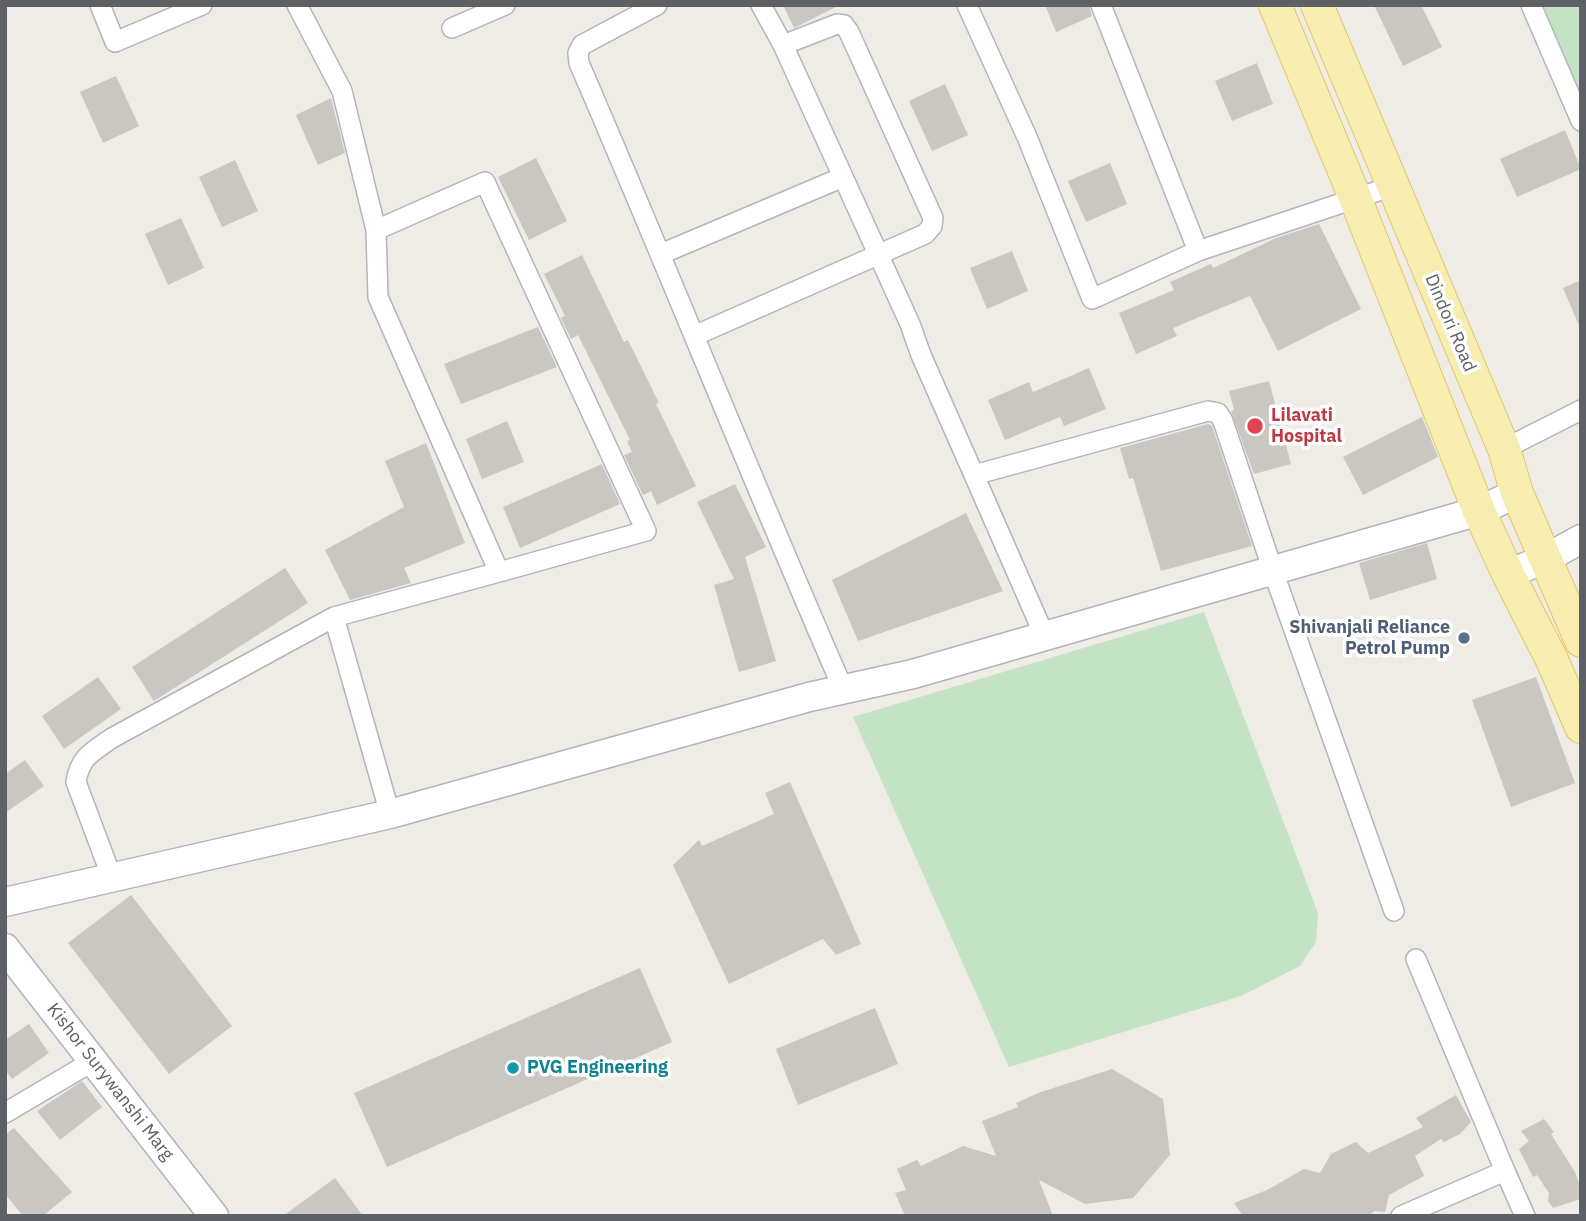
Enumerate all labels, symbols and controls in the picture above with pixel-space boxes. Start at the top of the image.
street label: Dindori Road [1420,271,1480,375]
place label: Lilavati Hospital [1271,405,1342,448]
marker: Lilavati Hospital [1245,416,1265,436]
place label: Shivanjali Reliance Petrol Pump [1289,617,1450,660]
marker: Shivanjali Reliance Petrol Pump [1456,630,1472,646]
street label: Kishor Surywanshi Marg [42,999,178,1165]
place label: PVG Engineering [527,1057,668,1079]
marker: PVG Engineering [505,1060,521,1076]

